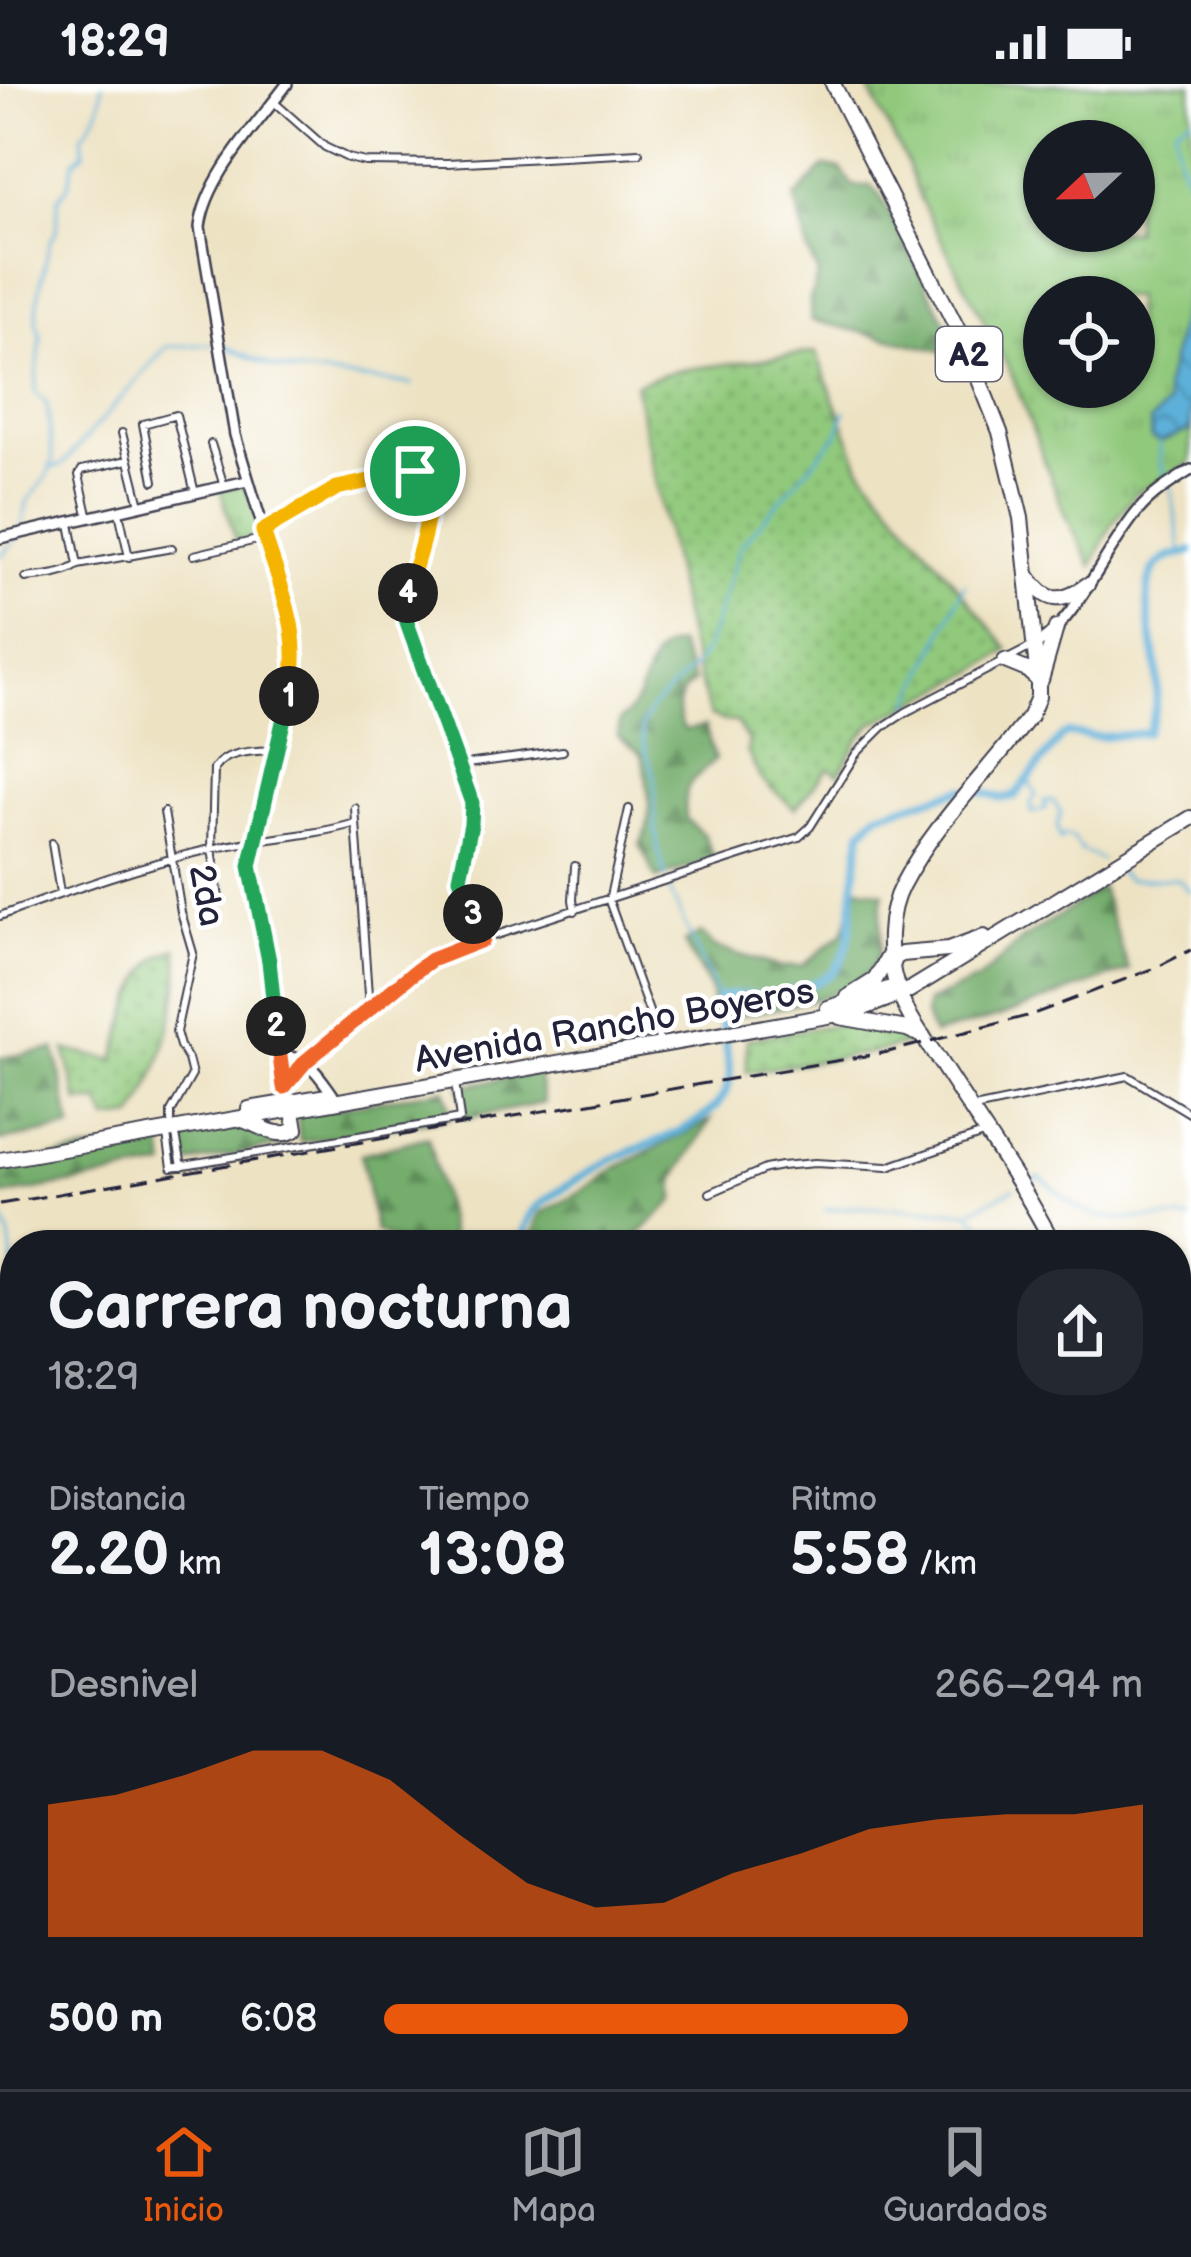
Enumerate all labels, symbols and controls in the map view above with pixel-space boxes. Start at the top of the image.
text: 18:29 [60,15,170,70]
north arrow [1023,120,1155,252]
map controls [1023,120,1155,408]
button: locate [1023,276,1155,408]
road number: A2 [936,327,1002,381]
pin [364,420,466,522]
icon: arrive [382,438,448,504]
pin: 4 [378,563,438,623]
text: 4 [398,573,418,613]
pin: 1 [259,666,319,726]
text: 1 [282,676,296,716]
street label: 2da [179,861,233,930]
pin: 3 [443,884,503,944]
text: 3 [463,894,483,934]
street label: Avenida Rancho Boyeros [411,970,818,1083]
pin: 2 [246,996,306,1056]
text: 2 [266,1006,286,1046]
text: Carrera nocturna [48,1269,573,1348]
button: share [1017,1269,1143,1395]
text: 18:29 [48,1354,139,1401]
text: Distancia [48,1480,187,1520]
text: Tiempo [419,1480,530,1520]
text: Ritmo [790,1480,877,1520]
text: 2.20 [48,1520,169,1592]
text: 13:08 [419,1520,567,1592]
text: 5:58 [790,1520,910,1592]
text: km [169,1544,222,1584]
text: /km [910,1544,977,1584]
text: Desnivel [48,1662,198,1709]
text: 266–294 m [935,1662,1143,1709]
text: 500 m [48,1996,163,2043]
text: 6:08 [240,1996,317,2043]
tab: Inicio [143,2119,224,2231]
tab: Mapa [511,2119,596,2231]
tab: Guardados [883,2119,1048,2231]

